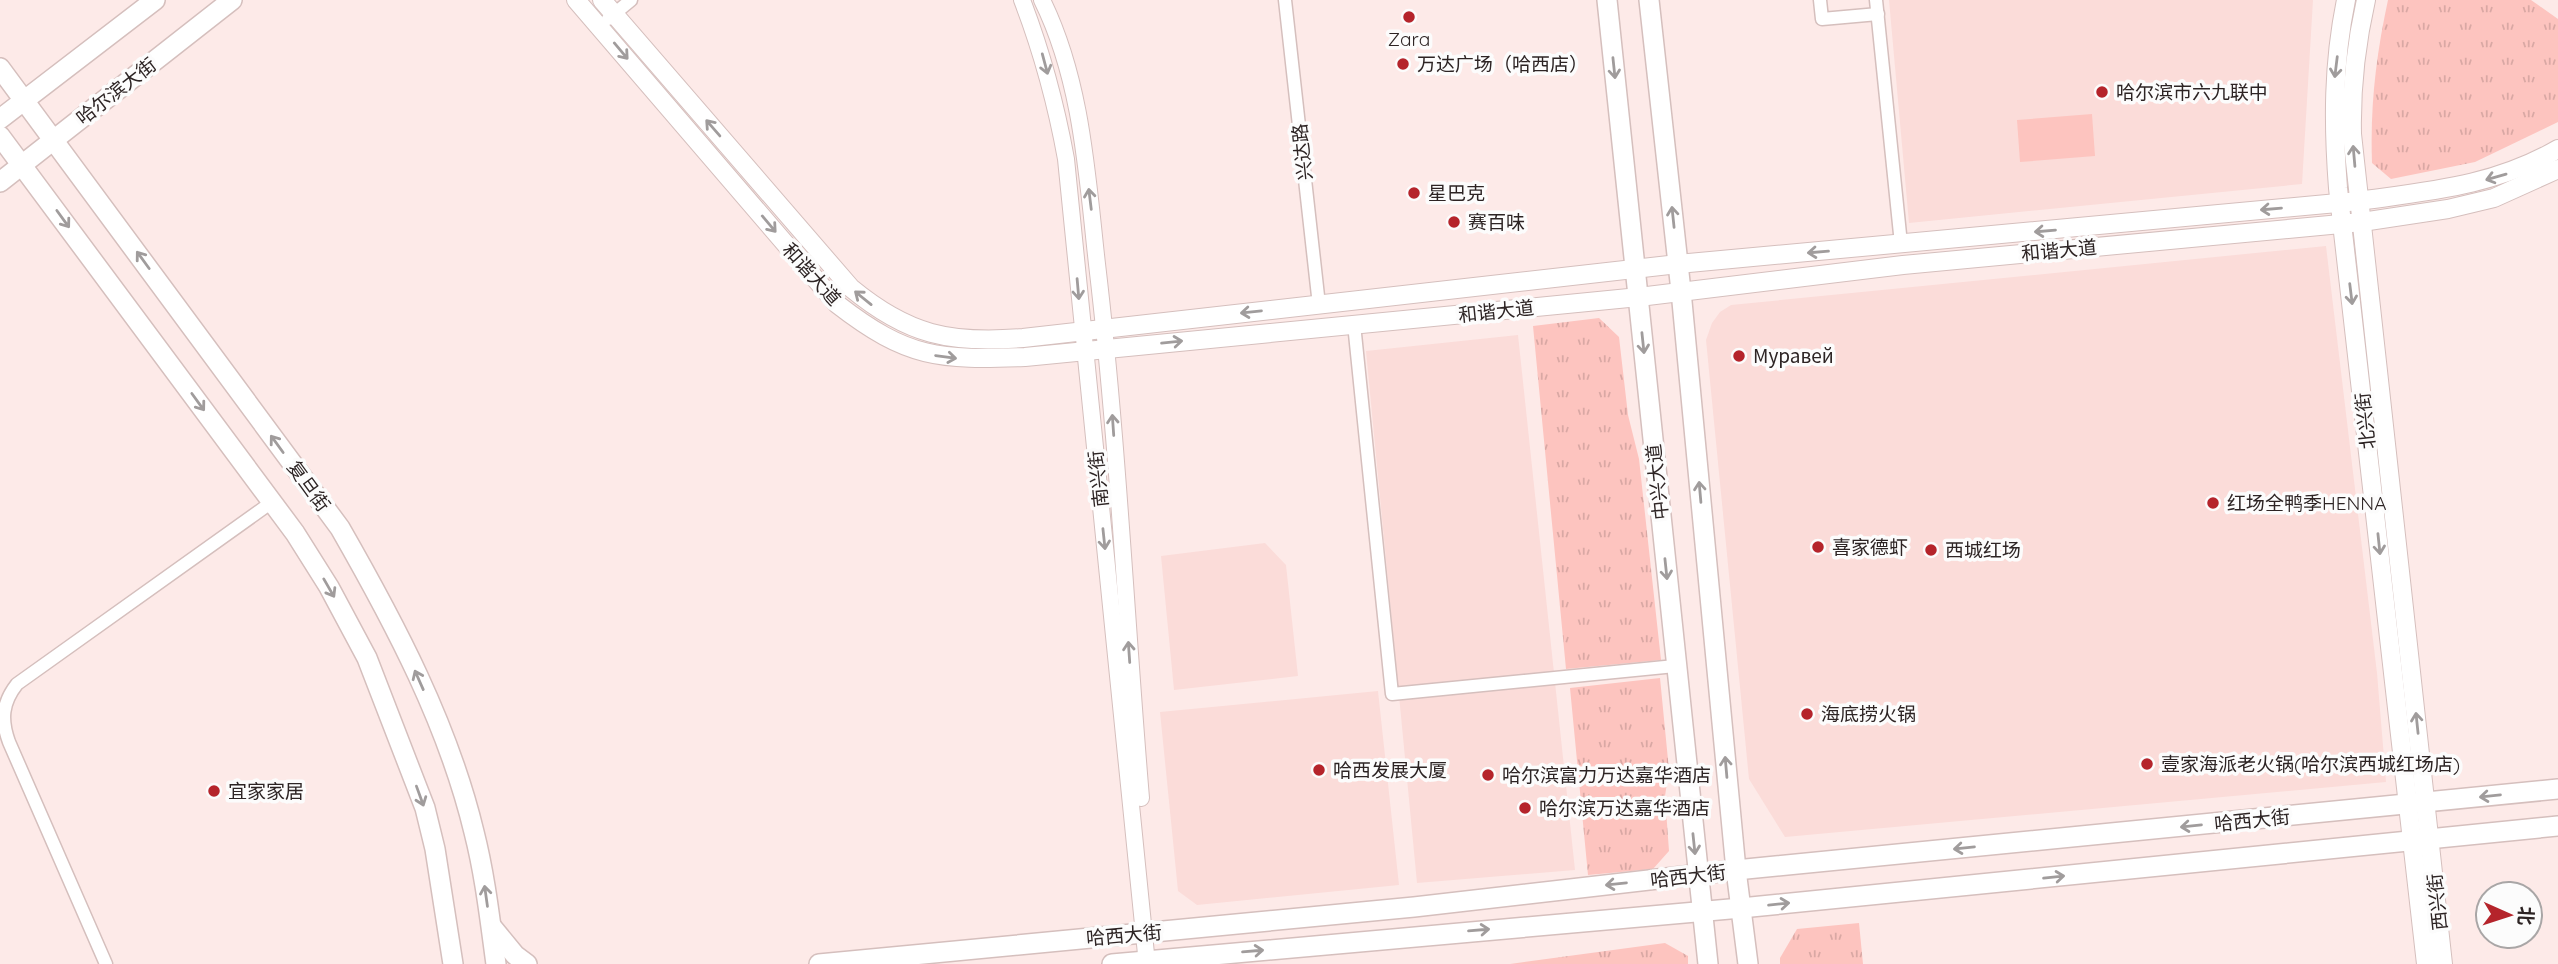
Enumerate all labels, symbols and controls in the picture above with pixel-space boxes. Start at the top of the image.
marker: Zara [1401,9,1417,25]
place label: Zara [1388,27,1430,51]
one-way arrow [613,42,629,60]
street label: 哈尔滨大街 [71,52,161,130]
place label: 万达广场（哈西店） [1417,52,1588,76]
one-way arrow [1039,53,1052,75]
marker: 万达广场（哈西店） [1395,56,1411,72]
one-way arrow [1607,56,1620,79]
one-way arrow [2330,56,2343,78]
place label: 哈尔滨市六九联中 [2116,80,2268,104]
marker: 哈尔滨市六九联中 [2094,84,2110,100]
one-way arrow [705,119,721,137]
street label: 兴达路 [1287,122,1317,182]
one-way arrow [2347,145,2360,168]
one-way arrow [2485,171,2507,184]
place label: 星巴克 [1428,181,1485,205]
marker: 星巴克 [1406,185,1422,201]
one-way arrow [1083,188,1096,211]
one-way arrow [2261,203,2283,216]
one-way arrow [1666,206,1679,228]
one-way arrow [56,209,70,228]
place label: 赛百味 [1468,210,1525,234]
marker: 赛百味 [1446,214,1462,230]
one-way arrow [761,215,777,233]
one-way arrow [2034,225,2057,238]
street label: 和谐大道 [2020,235,2098,265]
street label: 和谐大道 [778,238,846,310]
one-way arrow [1807,245,1830,258]
one-way arrow [136,251,150,270]
one-way arrow [1072,277,1085,300]
one-way arrow [2344,282,2357,305]
one-way arrow [855,290,873,306]
street label: 和谐大道 [1457,295,1535,327]
one-way arrow [1240,306,1263,319]
one-way arrow [1637,331,1650,354]
one-way arrow [1160,335,1183,348]
place label: Муравей [1753,344,1834,368]
marker: Муравей [1731,348,1747,364]
one-way arrow [934,350,957,363]
street label: 北兴街 [2350,391,2380,451]
one-way arrow [191,392,205,411]
one-way arrow [1106,414,1119,437]
one-way arrow [270,435,285,453]
street label: 中兴大道 [1641,443,1673,521]
street label: 南兴街 [1083,449,1113,509]
street label: 复旦街 [283,456,335,516]
one-way arrow [1693,481,1706,504]
place label: 红场全鸭季HENNA [2227,491,2386,515]
marker: 红场全鸭季HENNA [2205,495,2221,511]
one-way arrow [1098,528,1111,550]
one-way arrow [2373,532,2386,555]
place label: 喜家德虾 [1832,535,1908,559]
place label: 西城红场 [1945,538,2021,562]
marker: 喜家德虾 [1810,539,1826,555]
marker: 西城红场 [1923,542,1939,558]
one-way arrow [1660,557,1673,580]
one-way arrow [322,578,336,598]
one-way arrow [1122,641,1135,664]
one-way arrow [412,670,425,691]
place label: 海底捞火锅 [1821,702,1916,726]
marker: 海底捞火锅 [1799,706,1815,722]
one-way arrow [2411,712,2424,735]
place label: 壹家海派老火锅(哈尔滨西城红场店) [2161,752,2460,776]
one-way arrow [1719,756,1732,779]
marker: 壹家海派老火锅(哈尔滨西城红场店) [2139,756,2155,772]
place label: 哈西发展大厦 [1333,758,1447,782]
marker: 哈西发展大厦 [1311,762,1327,778]
place label: 哈尔滨富力万达嘉华酒店 [1502,763,1711,787]
marker: 哈尔滨富力万达嘉华酒店 [1480,767,1496,783]
place label: 宜家家居 [228,779,304,803]
marker: 宜家家居 [206,783,222,799]
one-way arrow [415,785,428,807]
one-way arrow [2479,790,2502,803]
place label: 哈尔滨万达嘉华酒店 [1539,796,1710,820]
marker: 哈尔滨万达嘉华酒店 [1517,800,1533,816]
street label: 哈西大街 [2213,804,2291,836]
one-way arrow [2180,820,2202,833]
one-way arrow [1688,832,1701,855]
one-way arrow [1953,842,1976,855]
street label: 哈西大街 [1649,859,1727,893]
one-way arrow [2043,870,2065,883]
street label: 西兴街 [2422,872,2452,932]
one-way arrow [1605,878,1628,891]
north arrow [2474,880,2544,950]
one-way arrow [480,886,493,908]
one-way arrow [1767,897,1790,910]
text: 北 [2513,906,2538,926]
street label: 哈西大街 [1085,920,1163,950]
one-way arrow [1468,924,1490,937]
one-way arrow [1241,944,1264,957]

